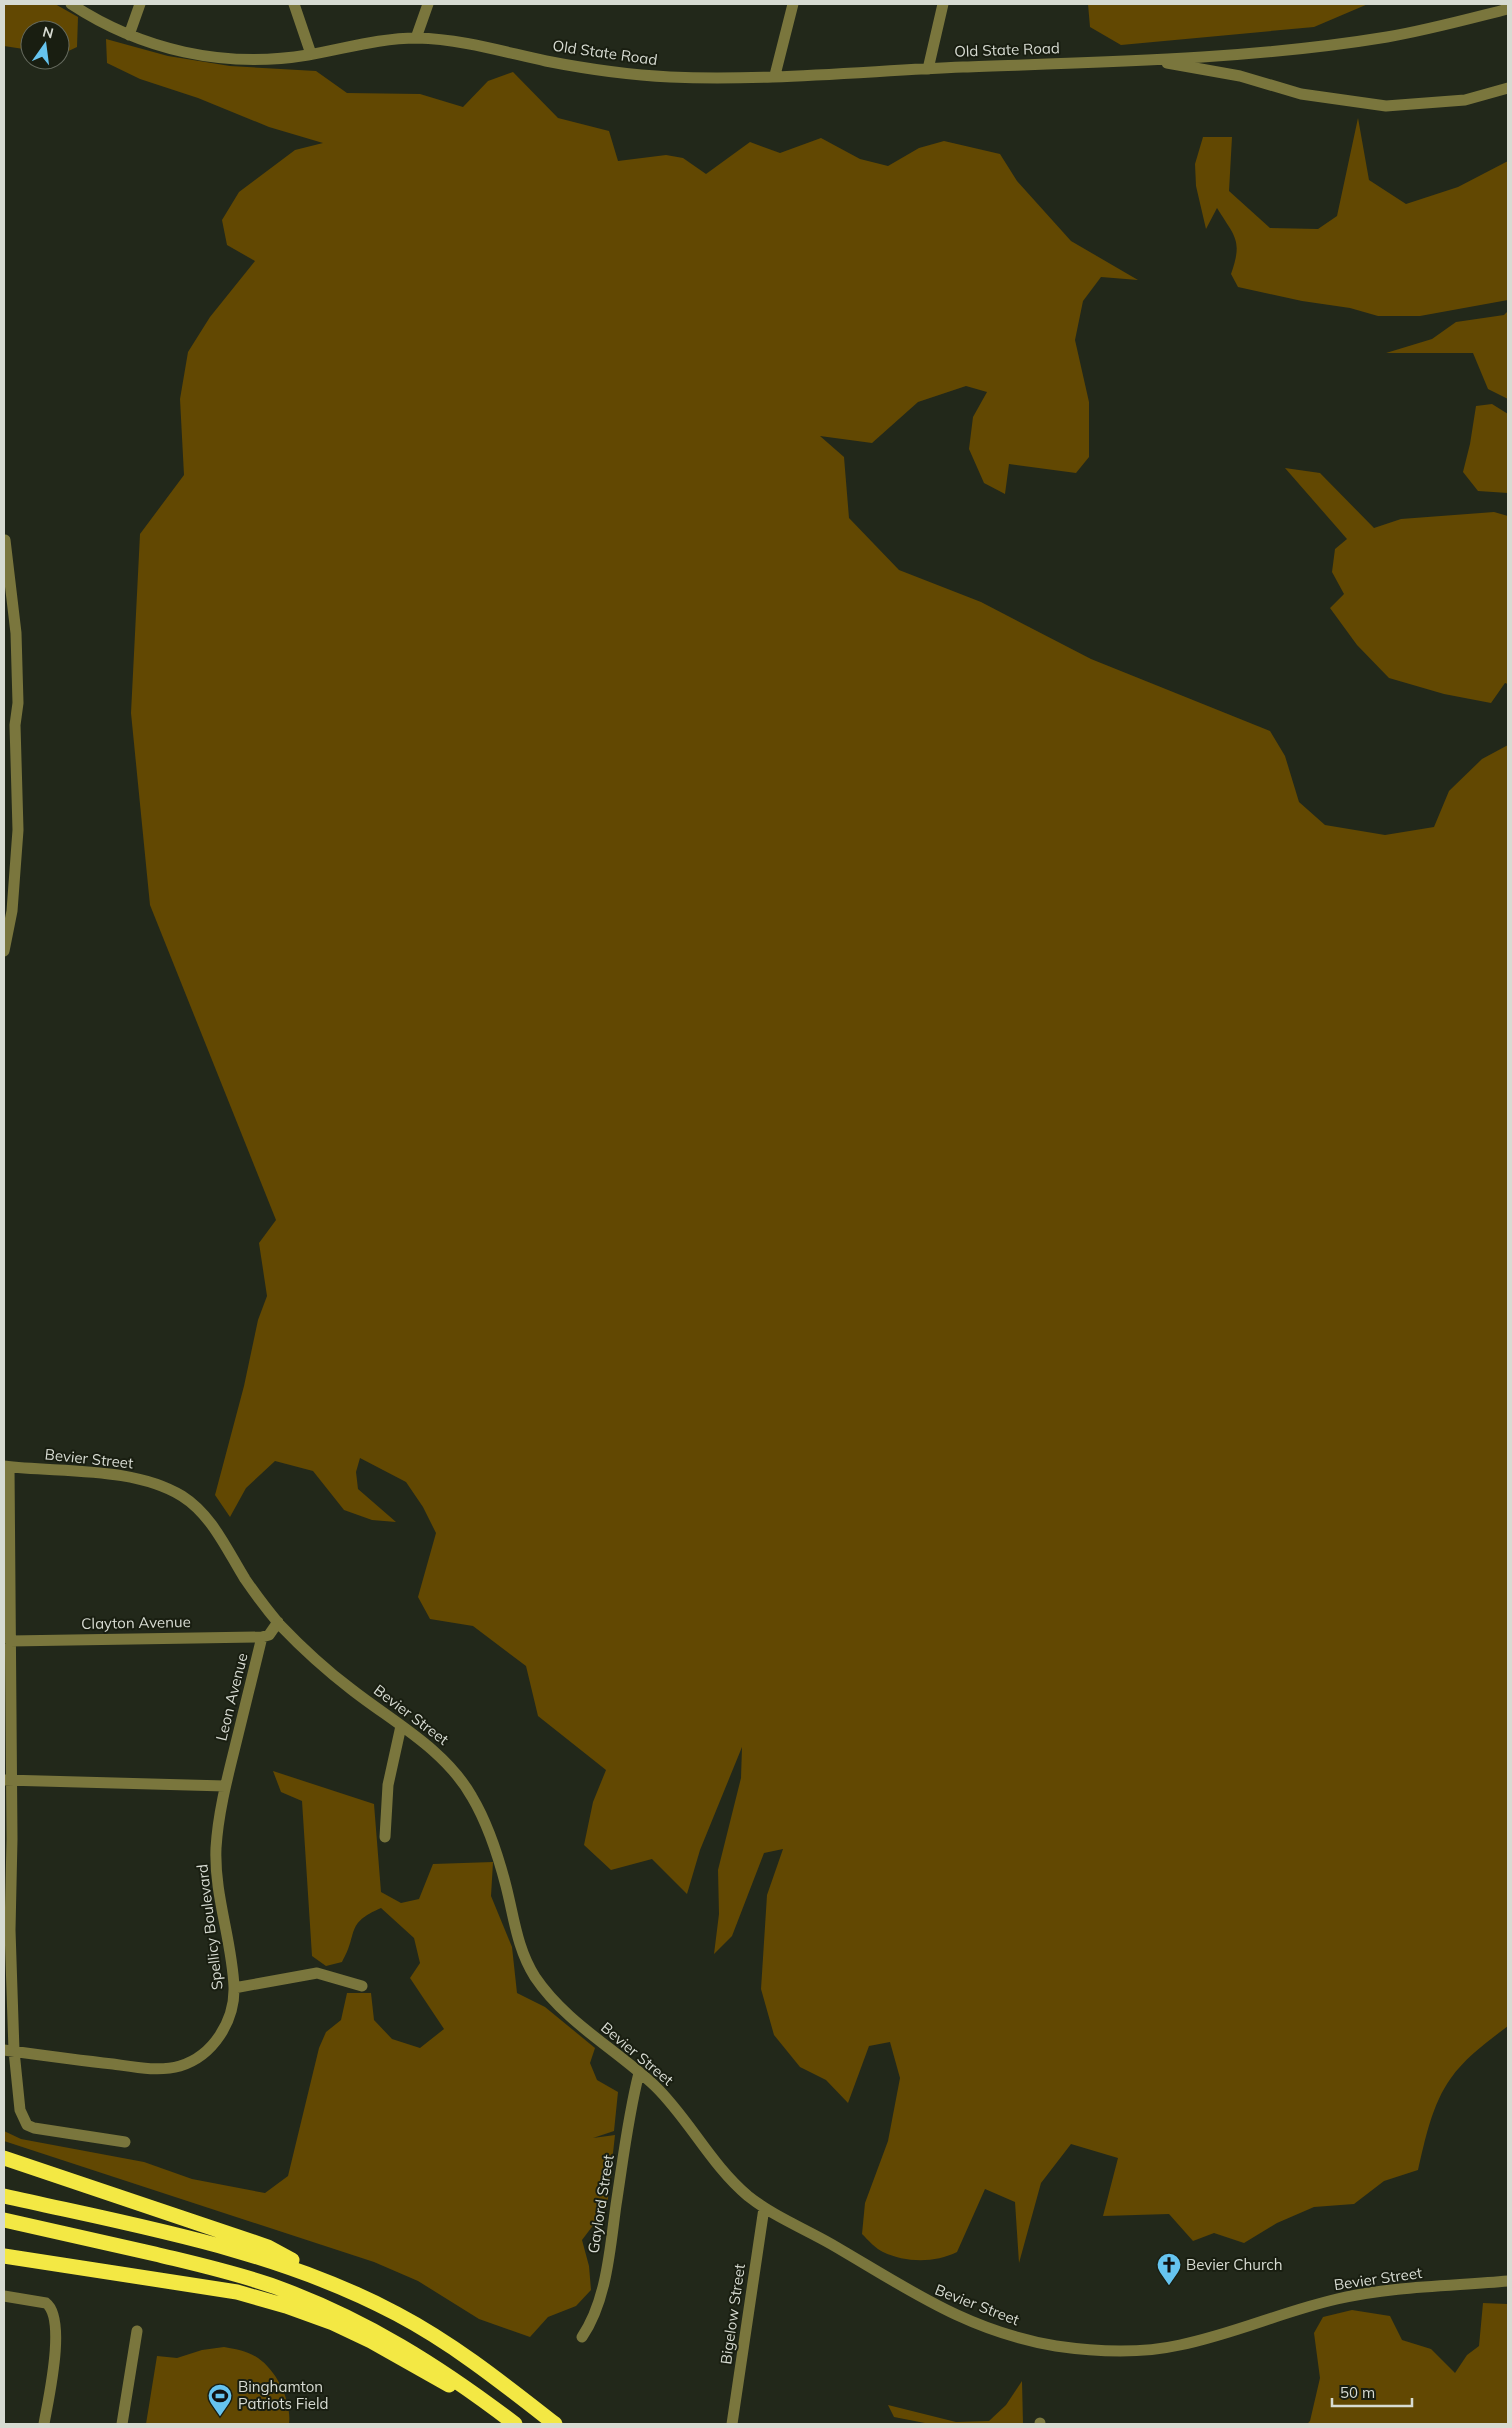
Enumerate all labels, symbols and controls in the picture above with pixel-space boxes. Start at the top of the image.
north arrow [20,20,70,70]
text: N [41,22,55,42]
street label: Old State Road [551,36,659,69]
street label: Old State Road [954,38,1060,61]
street label: Bevier Street [44,1444,134,1473]
street label: Clayton Avenue [81,1612,191,1633]
street label: Leon Avenue [211,1651,252,1743]
street label: Bevier Street [370,1680,452,1749]
street label: Spellicy Boulevard [192,1863,227,1991]
street label: Bevier Street [597,2018,677,2089]
street label: Gaylord Street [583,2153,618,2255]
church icon: Bevier Church [1156,2252,1182,2286]
place label: Bevier Church [1186,2255,1283,2274]
street label: Bigelow Street [716,2262,749,2365]
street label: Bevier Street [1333,2263,1423,2294]
street label: Bevier Street [932,2280,1022,2329]
scale bar [1332,2376,1412,2408]
place label: Binghamton Patriots Field [238,2377,329,2413]
sports icon: Binghamton Patriots Field [207,2383,233,2417]
text: 50 m [1340,2383,1375,2402]

